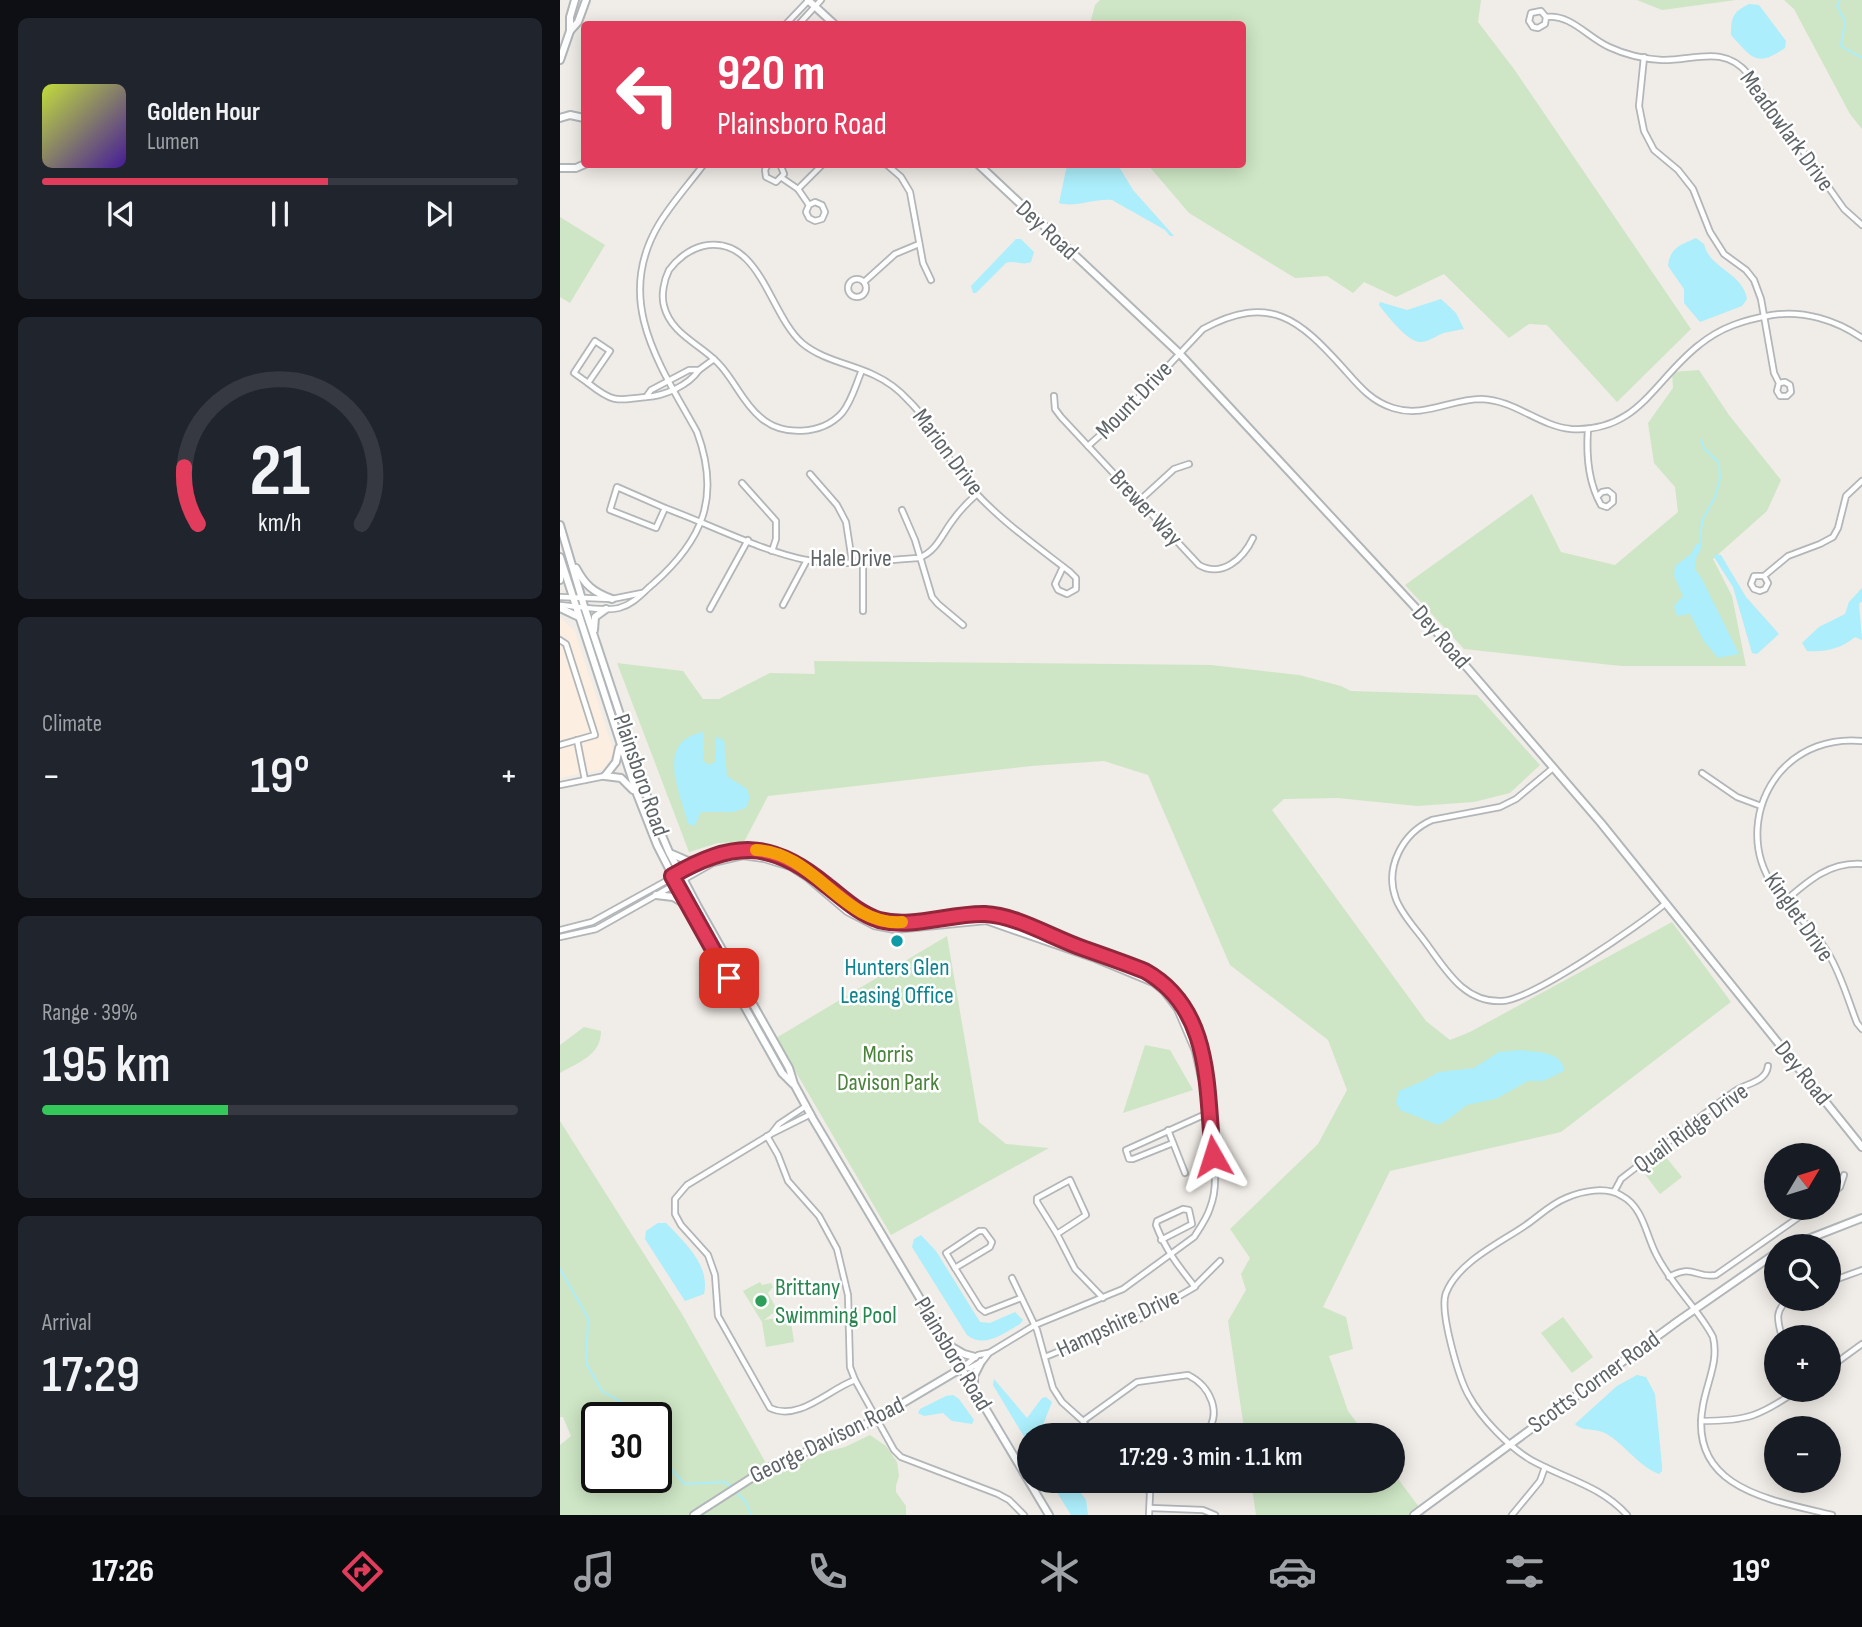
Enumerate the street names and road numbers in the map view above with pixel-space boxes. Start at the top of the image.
street label: Meadowlark Drive [1734,65,1840,197]
street label: Dey Road [1010,194,1084,266]
street label: Mount Drive [1090,355,1178,445]
street label: Marion Drive [906,403,990,501]
street label: Brewer Way [1103,464,1189,552]
street label: Hale Drive [810,544,892,573]
street label: Dey Road [1406,599,1476,675]
street label: Plainsboro Road [607,710,675,840]
street label: Kinglet Drive [1758,867,1840,967]
street label: Dey Road [1768,1035,1838,1111]
street label: Quail Ridge Drive [1628,1077,1754,1179]
street label: Hampshire Drive [1052,1282,1184,1364]
street label: Plainsboro Road [908,1292,998,1416]
street label: Scotts Corner Road [1523,1325,1665,1439]
street label: George Davison Road [745,1390,909,1490]

